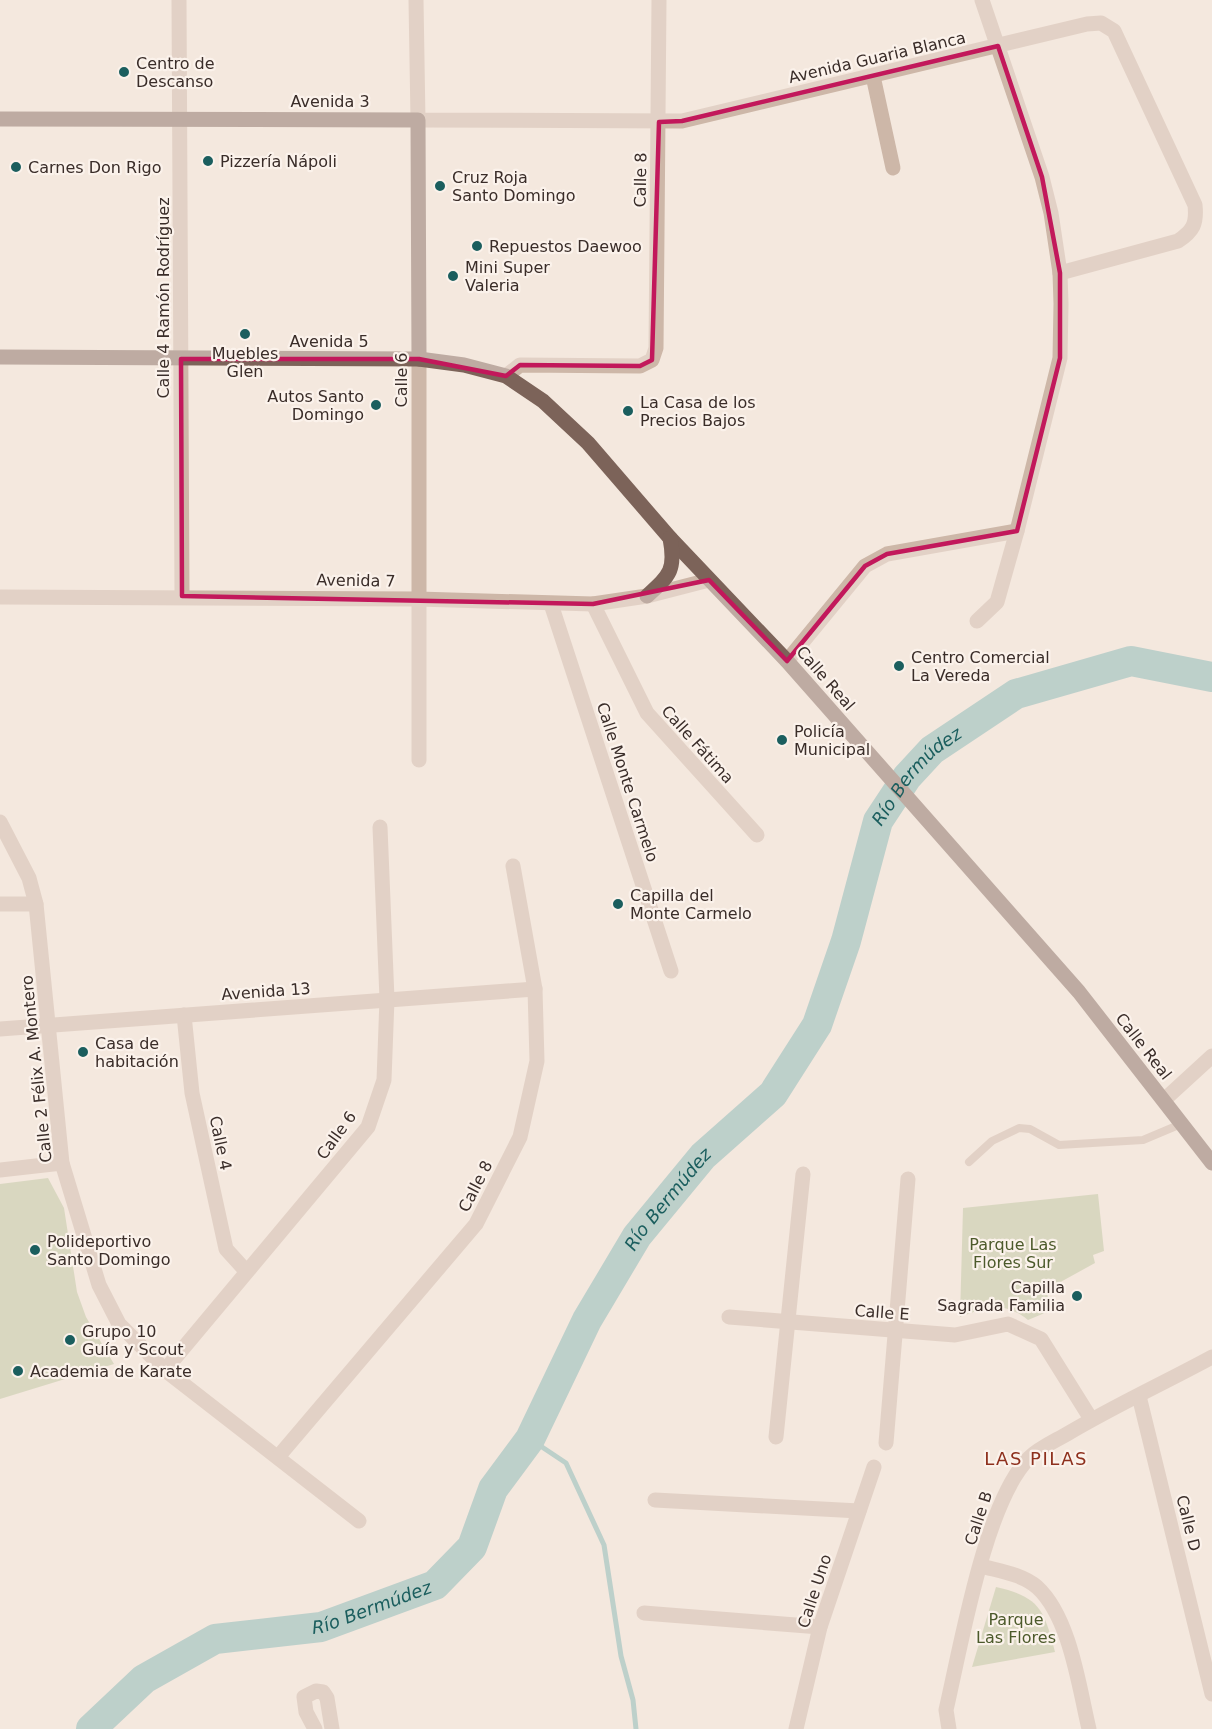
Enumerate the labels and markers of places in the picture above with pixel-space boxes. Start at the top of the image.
place label: Centro de Descanso [136,54,215,91]
marker: Centro de Descanso [117,65,131,79]
place label: Pizzería Nápoli [220,152,337,171]
marker: Pizzería Nápoli [201,154,215,168]
place label: Carnes Don Rigo [28,158,162,177]
marker: Carnes Don Rigo [9,160,23,174]
place label: Cruz Roja Santo Domingo [452,168,575,205]
marker: Cruz Roja Santo Domingo [433,179,447,193]
place label: Repuestos Daewoo [489,237,642,256]
marker: Repuestos Daewoo [470,239,484,253]
place label: Mini Super Valeria [465,258,550,295]
marker: Mini Super Valeria [446,269,460,283]
marker: Muebles Glen [238,327,252,341]
place label: Muebles Glen [212,344,278,381]
place label: Autos Santo Domingo [267,387,364,424]
place label: La Casa de los Precios Bajos [640,393,756,430]
marker: Autos Santo Domingo [369,398,383,412]
marker: La Casa de los Precios Bajos [621,404,635,418]
place label: Centro Comercial La Vereda [911,648,1050,685]
marker: Centro Comercial La Vereda [892,659,906,673]
place label: Policía Municipal [794,722,870,759]
marker: Policía Municipal [775,733,789,747]
place label: Capilla del Monte Carmelo [630,886,752,923]
marker: Capilla del Monte Carmelo [611,897,625,911]
place label: Casa de habitación [95,1034,179,1071]
marker: Casa de habitación [76,1045,90,1059]
place label: Polideportivo Santo Domingo [47,1232,170,1269]
marker: Polideportivo Santo Domingo [28,1243,42,1257]
place label: Capilla Sagrada Familia [937,1278,1065,1315]
marker: Capilla Sagrada Familia [1070,1289,1084,1303]
place label: Grupo 10 Guía y Scout [82,1322,184,1359]
marker: Grupo 10 Guía y Scout [63,1333,77,1347]
place label: Academia de Karate [30,1362,192,1381]
marker: Academia de Karate [11,1364,25,1378]

